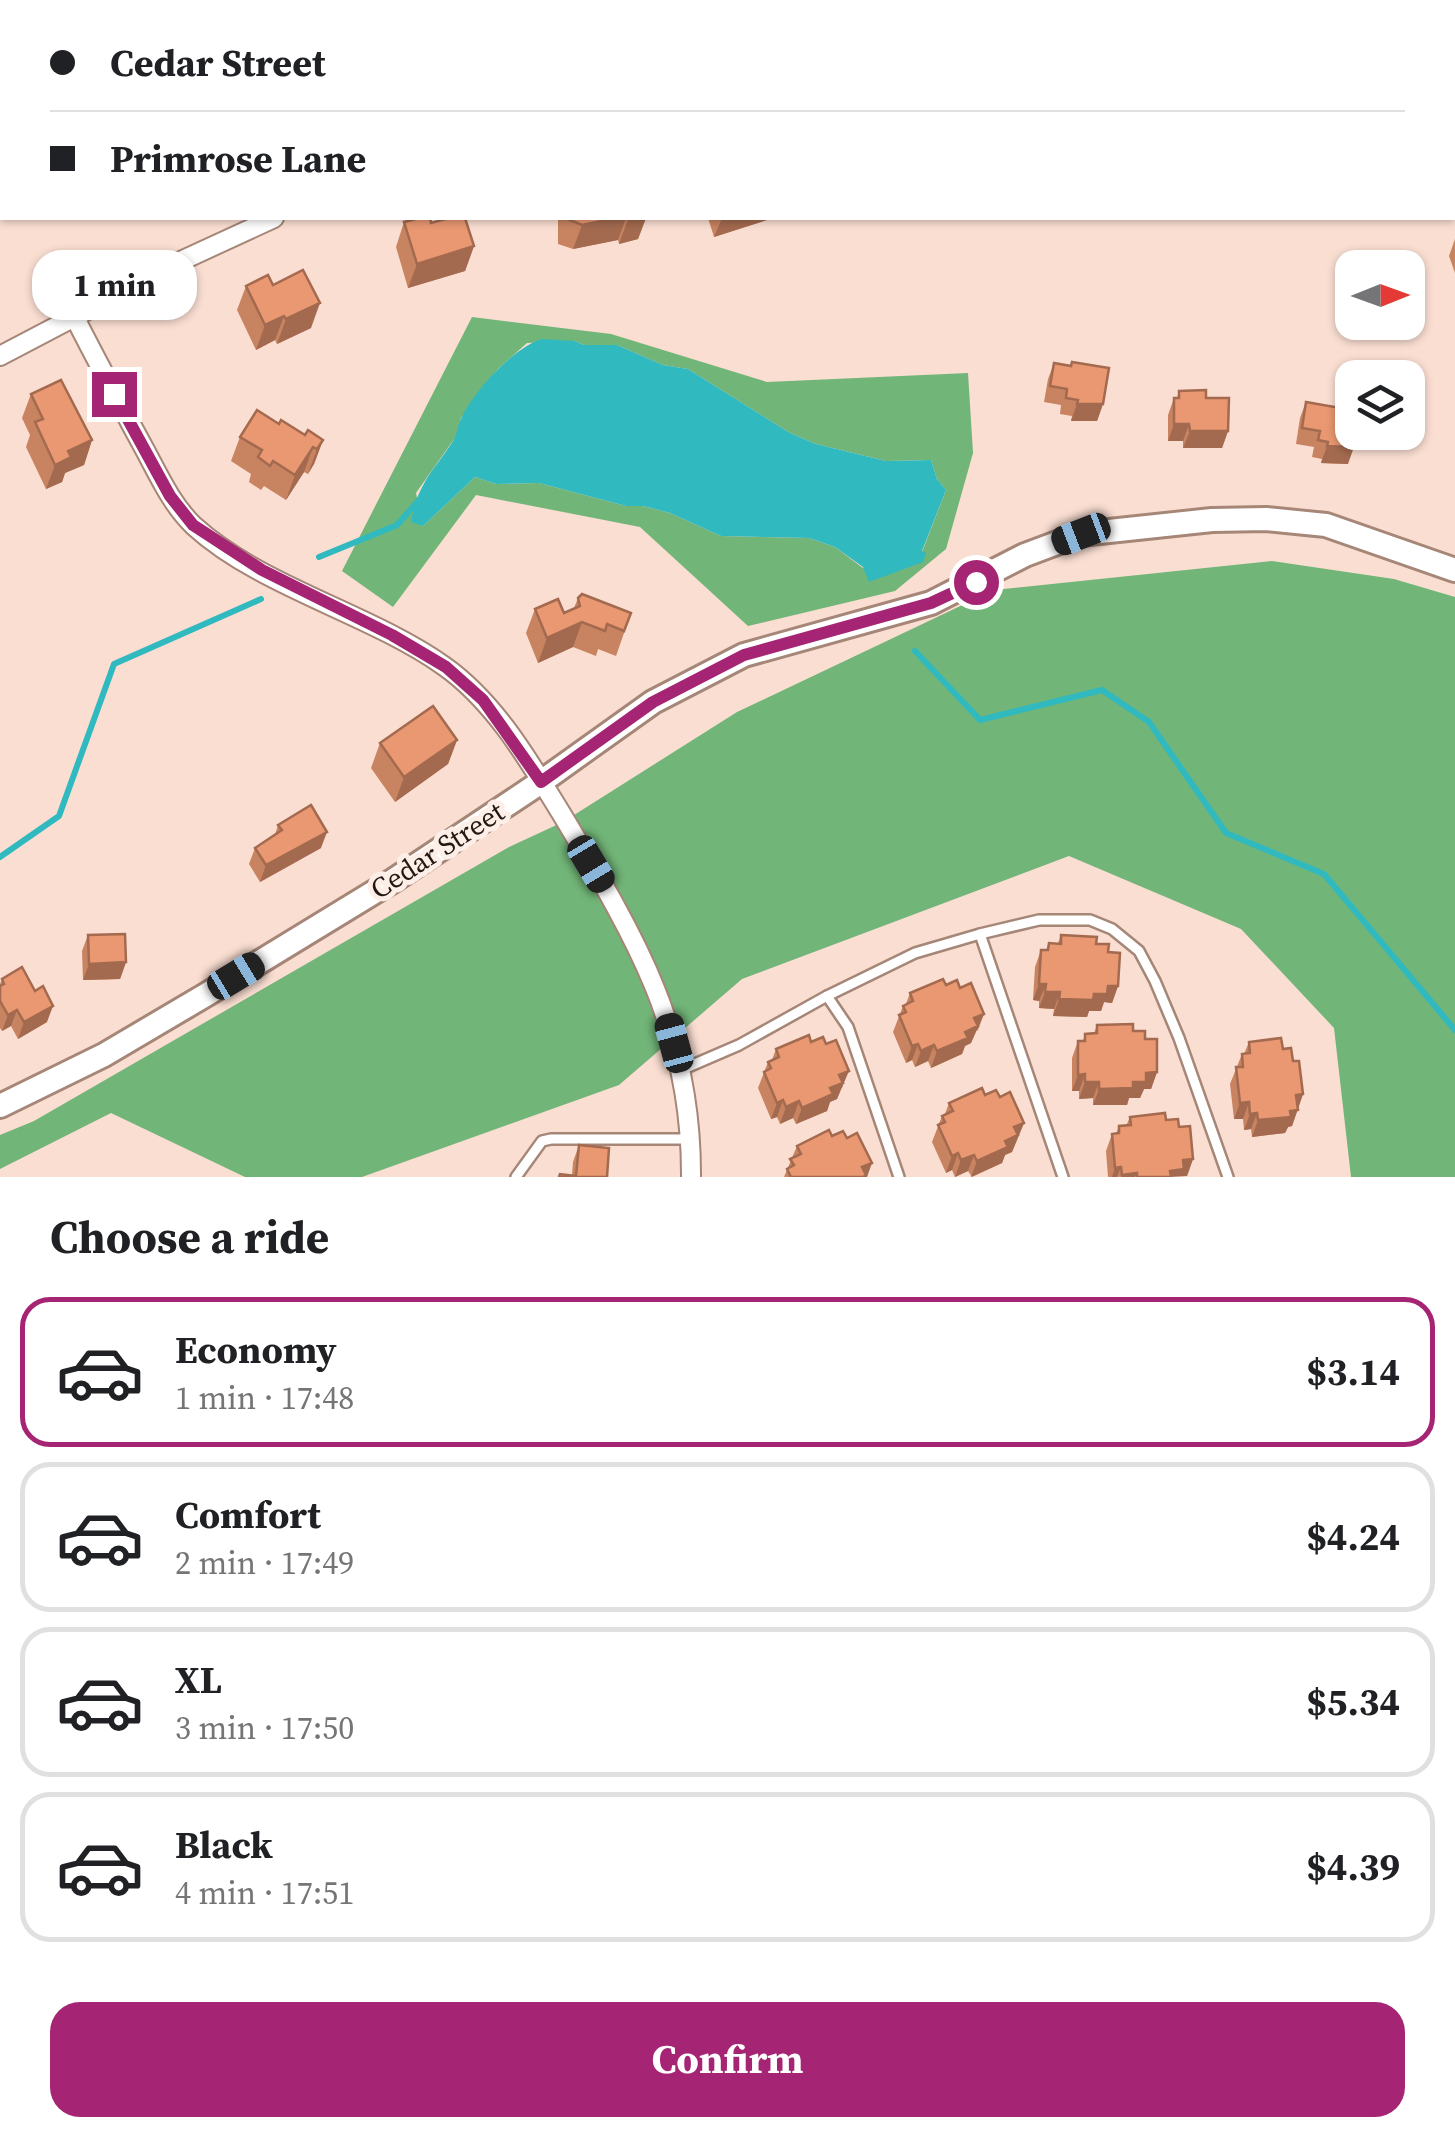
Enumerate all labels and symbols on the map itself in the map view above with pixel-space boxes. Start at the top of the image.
callout: 1 min [32,249,196,319]
north arrow [1335,250,1425,340]
route end [92,372,137,417]
car [1048,509,1114,559]
route start [954,560,999,605]
street label: Cedar Street [363,792,512,907]
car [563,831,619,897]
car [203,948,269,1004]
car [652,1010,696,1076]

